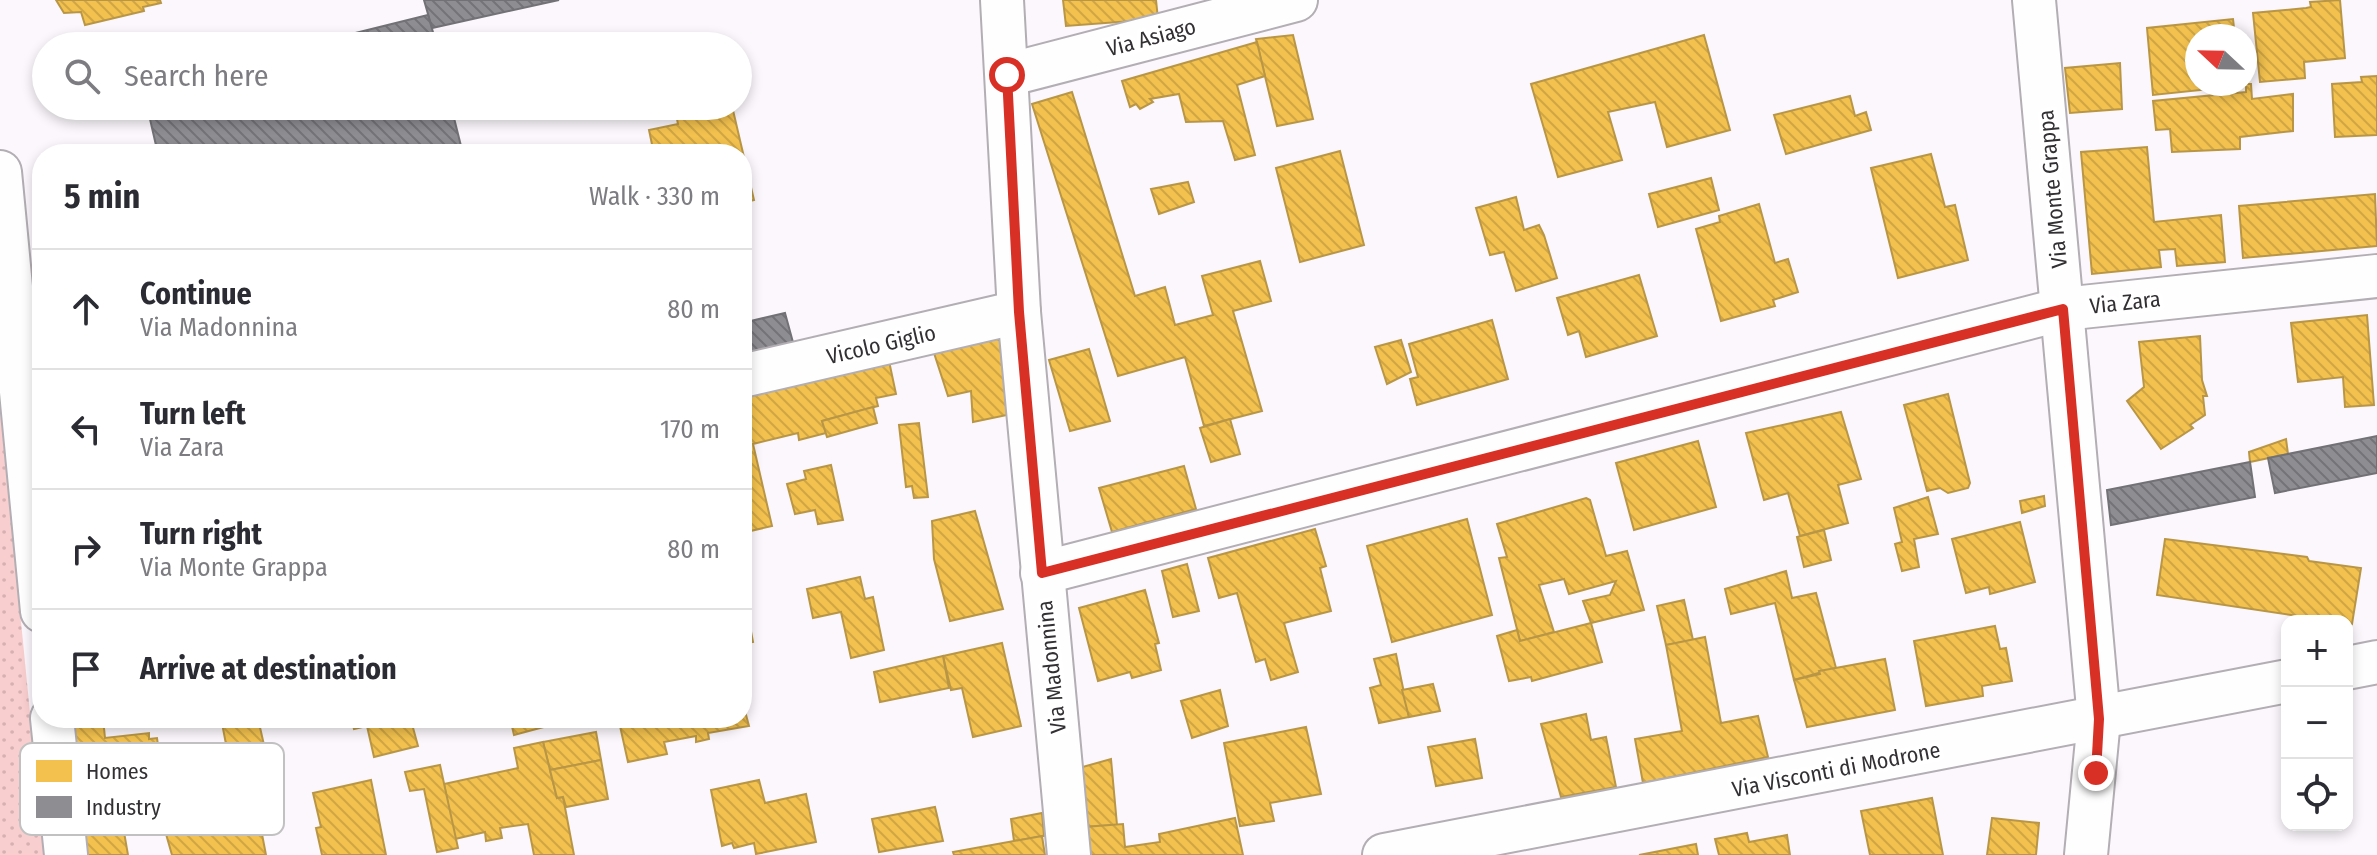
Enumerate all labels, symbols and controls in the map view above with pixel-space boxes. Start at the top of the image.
street label: Via Asiago [1104,13,1199,62]
north arrow [2185,24,2257,96]
search box [32,32,752,120]
icon: search [60,54,104,98]
route start [989,57,1025,93]
text: Search here [124,58,269,94]
street label: Via Monte Grappa [2032,109,2073,269]
text: 5 min [64,176,140,217]
text: Walk · 330 m [589,181,720,212]
text: Continue [140,276,252,312]
street label: Via Zara [2088,285,2162,320]
icon: ahead [64,287,108,331]
text: 80 m [667,294,720,325]
text: Via Madonnina [140,312,298,343]
street label: Vicolo Giglio [824,319,938,370]
text: Turn left [140,396,246,432]
icon: left [64,407,108,451]
text: 170 m [660,414,720,445]
text: Via Zara [140,432,224,463]
text: Turn right [140,516,262,552]
icon: right [64,527,108,571]
text: 80 m [667,534,720,565]
text: Via Monte Grappa [140,552,328,583]
street label: Via Madonnina [1031,599,1072,735]
map controls [2281,615,2353,831]
button: + [2281,615,2353,687]
icon: arrive [64,647,108,691]
text: Arrive at destination [140,651,397,687]
button: − [2281,687,2353,759]
street label: Via Visconti di Modrone [1730,736,1942,803]
legend [20,743,284,835]
route end [2078,755,2114,791]
text: Homes [86,758,148,785]
button: locate [2281,759,2353,831]
text: Industry [86,794,161,821]

